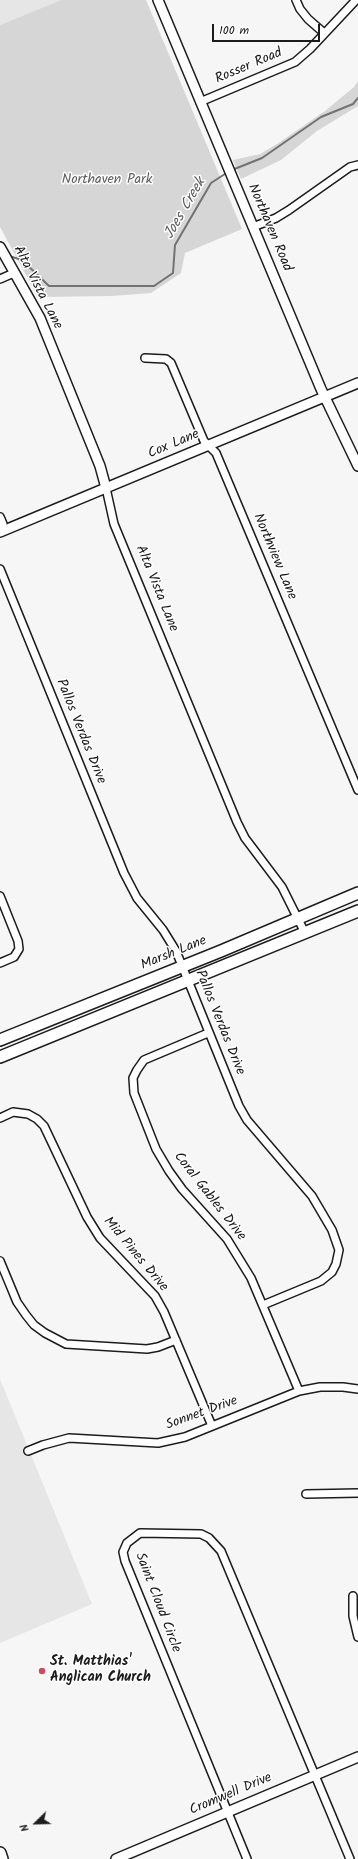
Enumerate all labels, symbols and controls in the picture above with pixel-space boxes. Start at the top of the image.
scale bar [214,16,322,42]
text: 100 m [219,21,249,40]
street label: Rosser Road [213,45,285,89]
park label: Northaven Park [62,173,152,189]
water label: Joes Creek [161,175,211,243]
street label: Northaven Road [243,182,295,274]
street label: Alta Vista Lane [9,243,65,333]
street label: Cox Lane [146,427,202,463]
street label: Northview Lane [248,511,300,603]
street label: Alta Vista Lane [131,543,181,635]
street label: Pallos Verdas Drive [51,677,109,787]
street label: Marsh Lane [139,933,209,975]
street label: Pallos Verdas Drive [190,968,248,1078]
street label: Coral Gables Drive [169,1149,249,1245]
street label: Mid Pines Drive [99,1214,171,1296]
street label: Sonnet Drive [164,1393,240,1435]
street label: Saint Cloud Circle [130,1551,184,1655]
place label: St. Matthias' Anglican Church [50,1655,151,1688]
marker: St. Matthias' Anglican Church [37,1666,47,1676]
street label: Cromwell Drive [187,1770,275,1820]
north arrow [16,1803,56,1843]
text: N [15,1821,35,1834]

